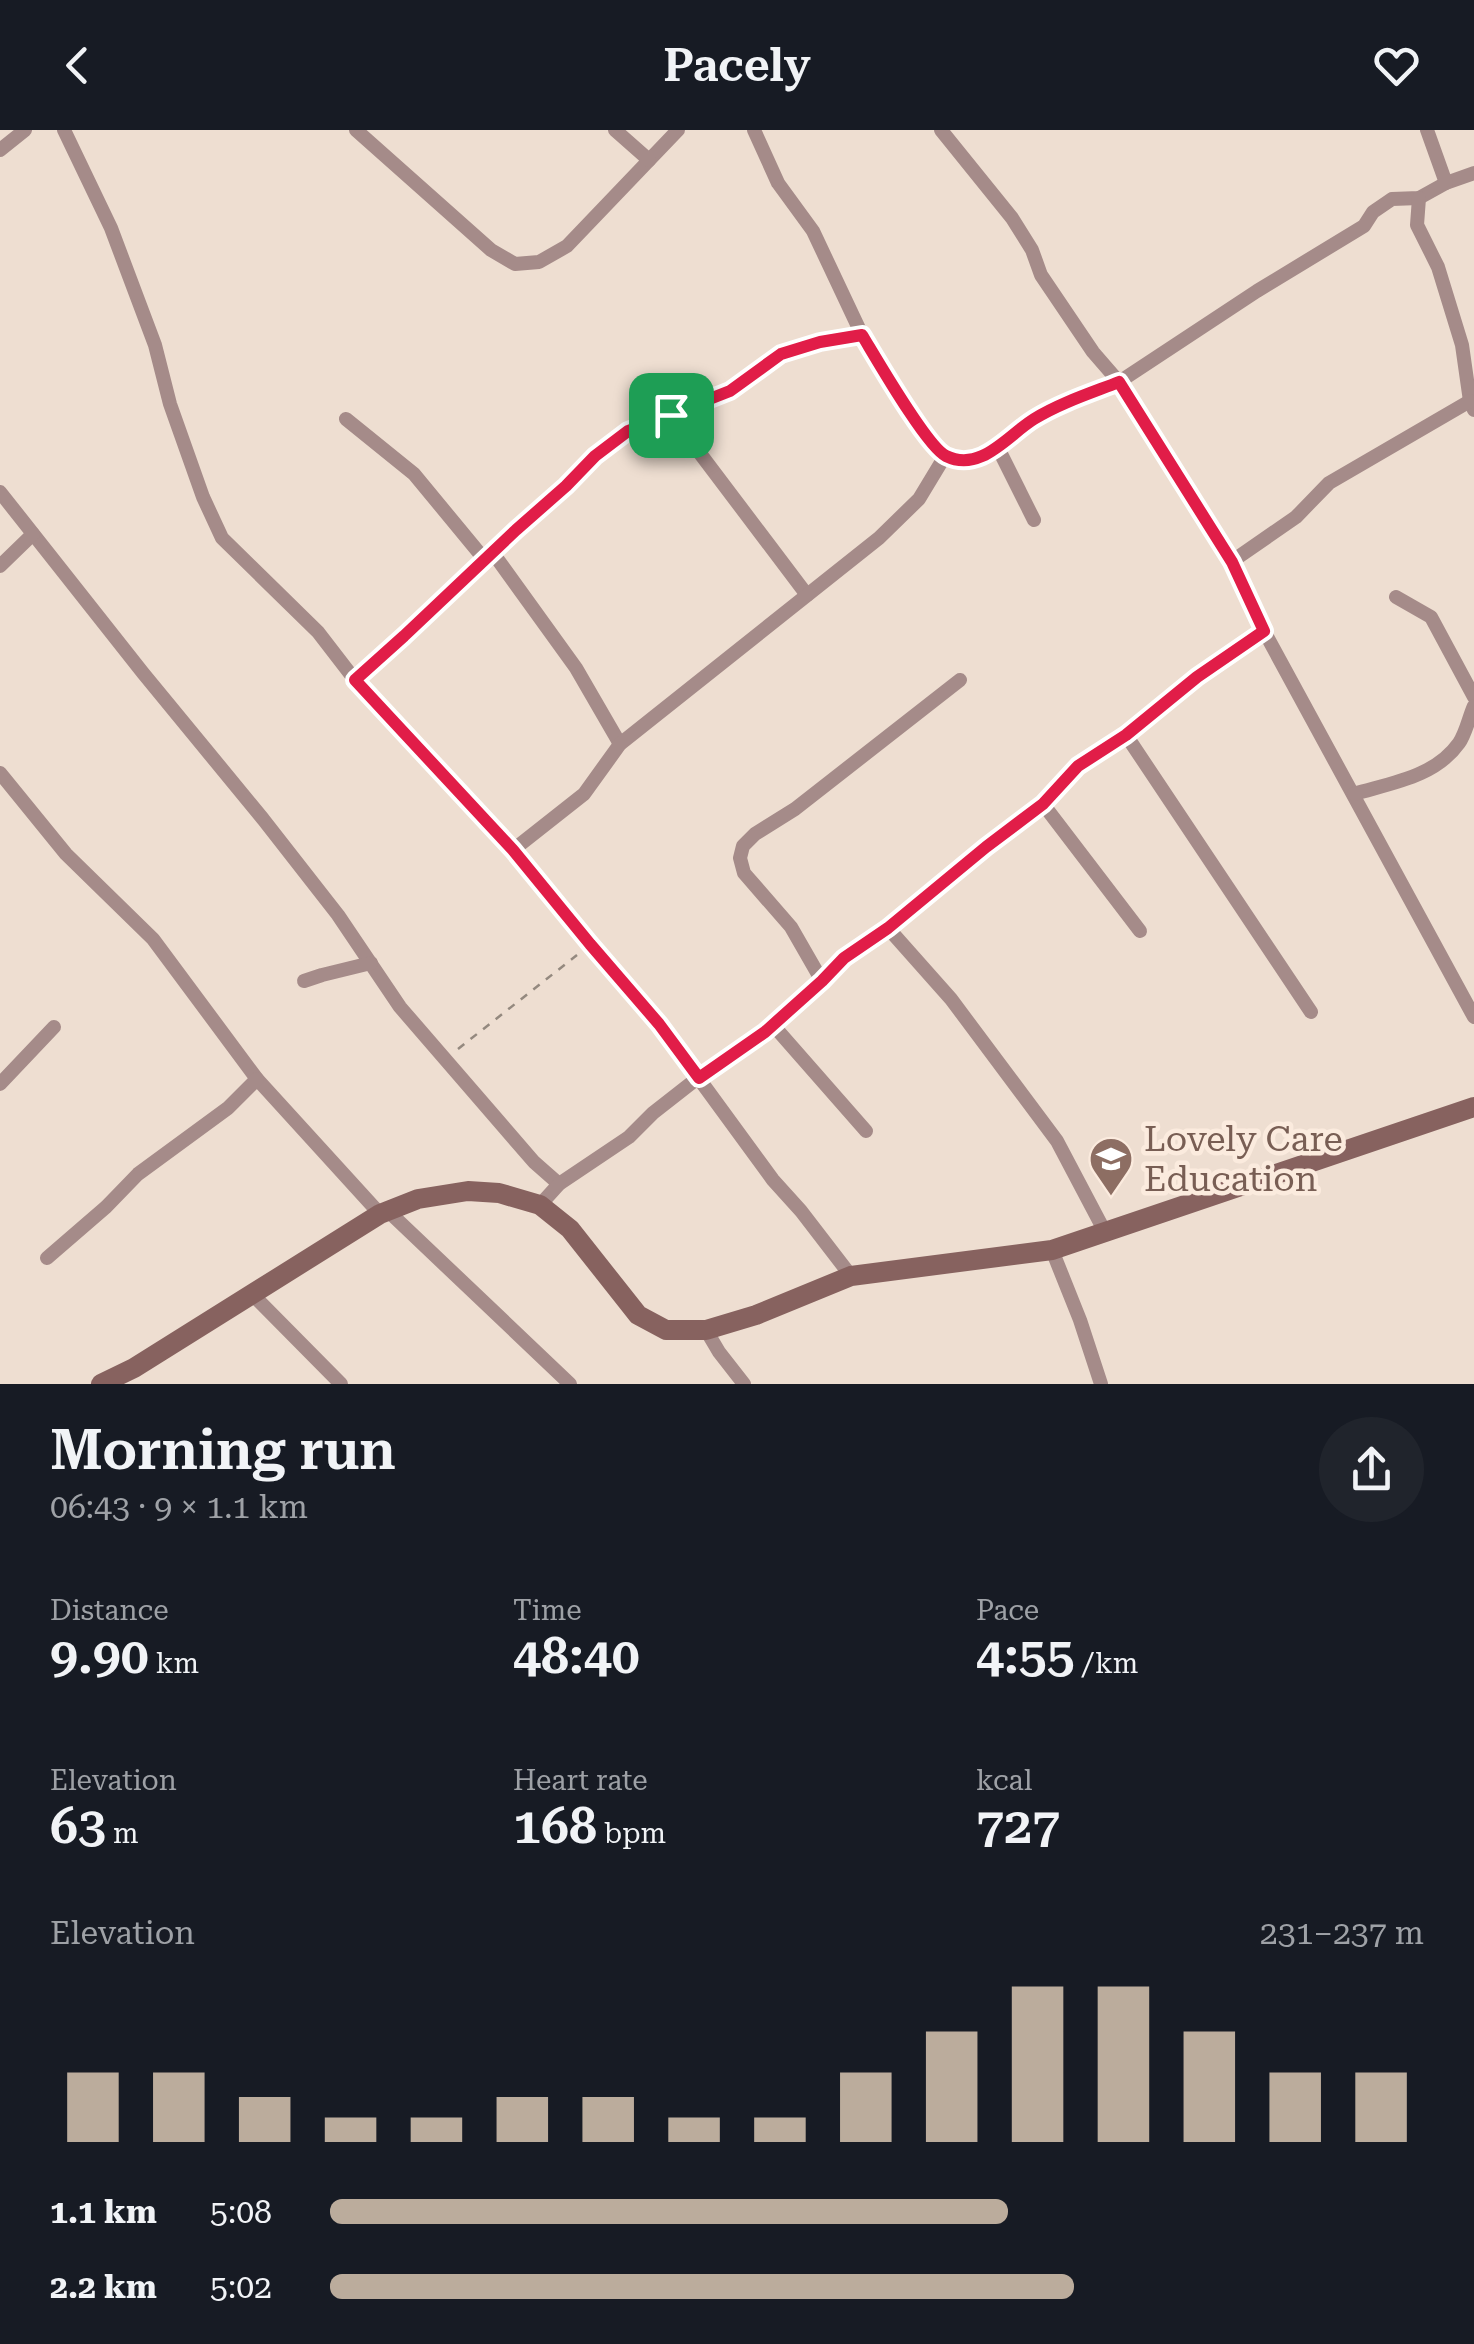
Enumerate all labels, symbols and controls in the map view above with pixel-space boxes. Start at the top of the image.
icon: back [50,38,105,93]
icon: heart [1369,38,1424,93]
text: Pacely [663,39,811,92]
pin [629,373,714,458]
icon: arrive [644,388,699,443]
place label: Lovely Care Education [1144,1119,1343,1200]
school or university icon: Lovely Care Education [1088,1136,1134,1197]
button: share [1319,1417,1424,1522]
text: Morning run [50,1418,396,1482]
text: 06:43 · 9 × 1.1 km [50,1488,308,1526]
text: Distance [50,1594,169,1627]
text: Time [513,1594,582,1627]
text: Pace [976,1594,1039,1627]
text: 9.90 [50,1627,149,1685]
text: 48:40 [513,1627,640,1685]
text: 4:55 [976,1627,1075,1685]
text: km [149,1647,199,1680]
text: /km [1075,1647,1138,1680]
text: Elevation [50,1764,177,1797]
text: Heart rate [513,1764,648,1797]
text: kcal [976,1764,1032,1797]
text: 63 [50,1797,106,1855]
text: 168 [513,1797,597,1855]
text: 727 [976,1797,1060,1855]
text: m [106,1817,139,1850]
text: bpm [597,1817,666,1850]
text: Elevation [50,1914,195,1952]
text: 231–237 m [1260,1914,1424,1952]
text: 1.1 km [50,2193,157,2231]
text: 5:08 [210,2193,272,2231]
text: 2.2 km [50,2268,157,2306]
text: 5:02 [210,2268,272,2306]

